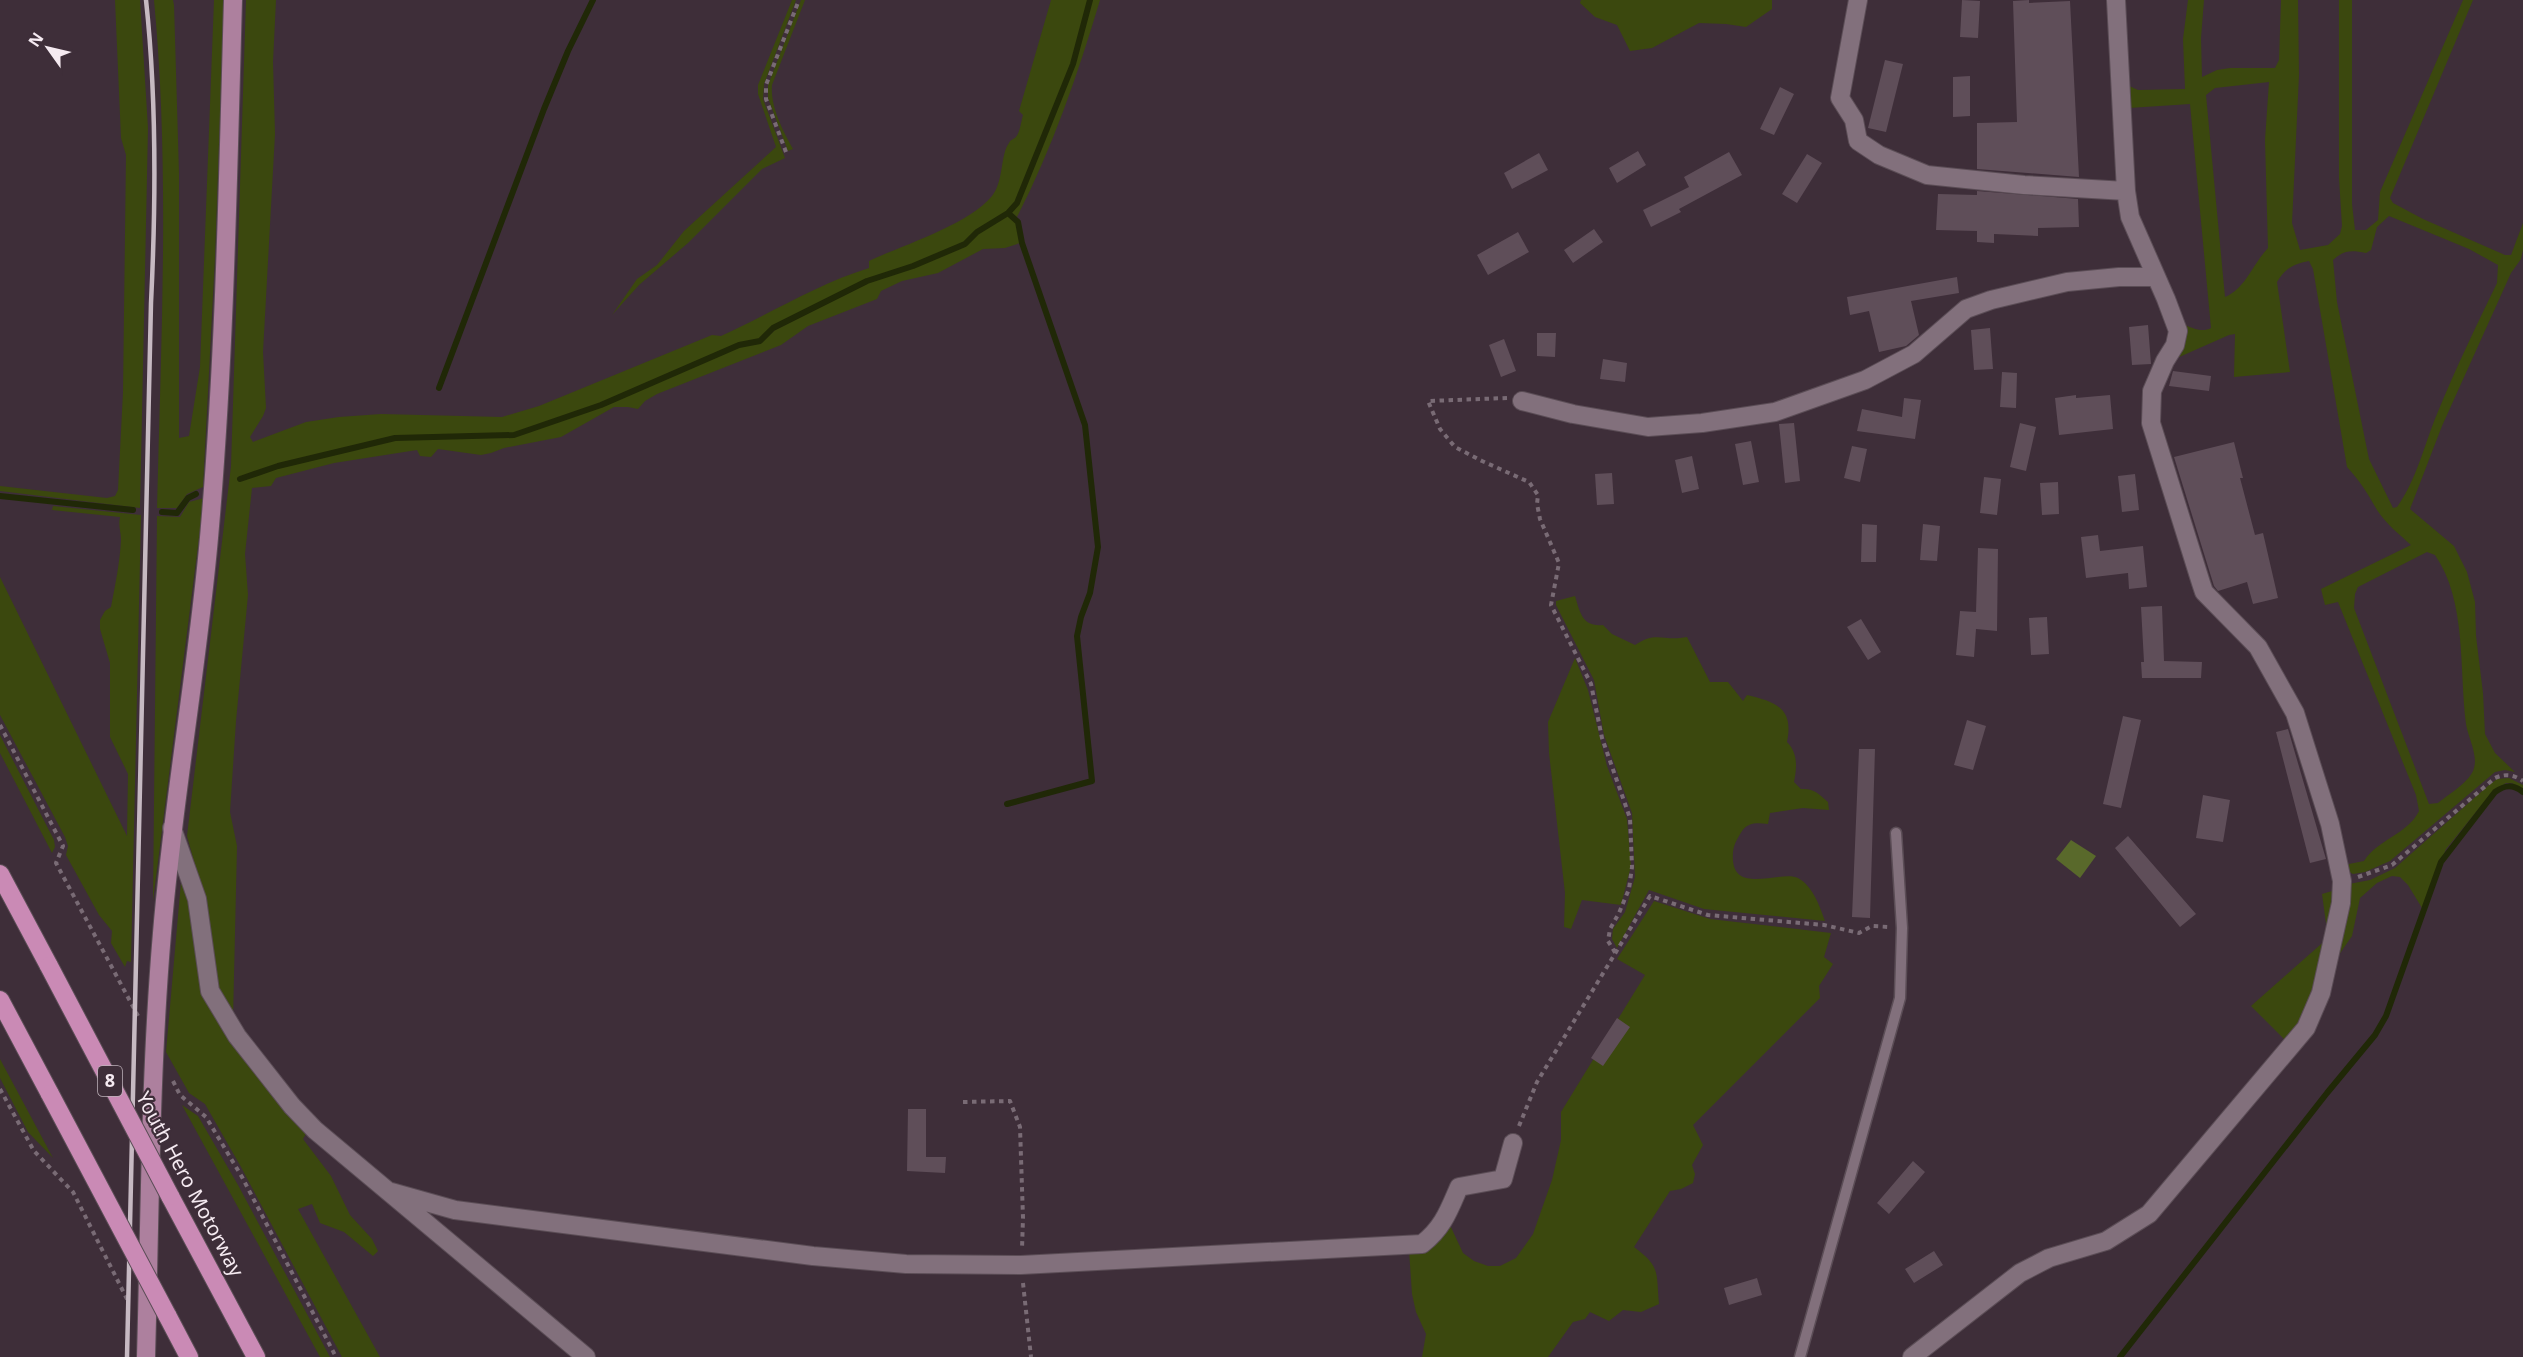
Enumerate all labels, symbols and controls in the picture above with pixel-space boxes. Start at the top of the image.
north arrow [18,18,78,78]
text: N [23,28,48,51]
road number: 8 [98,1066,122,1096]
street label: Youth Hero Motorway [130,1087,251,1282]

